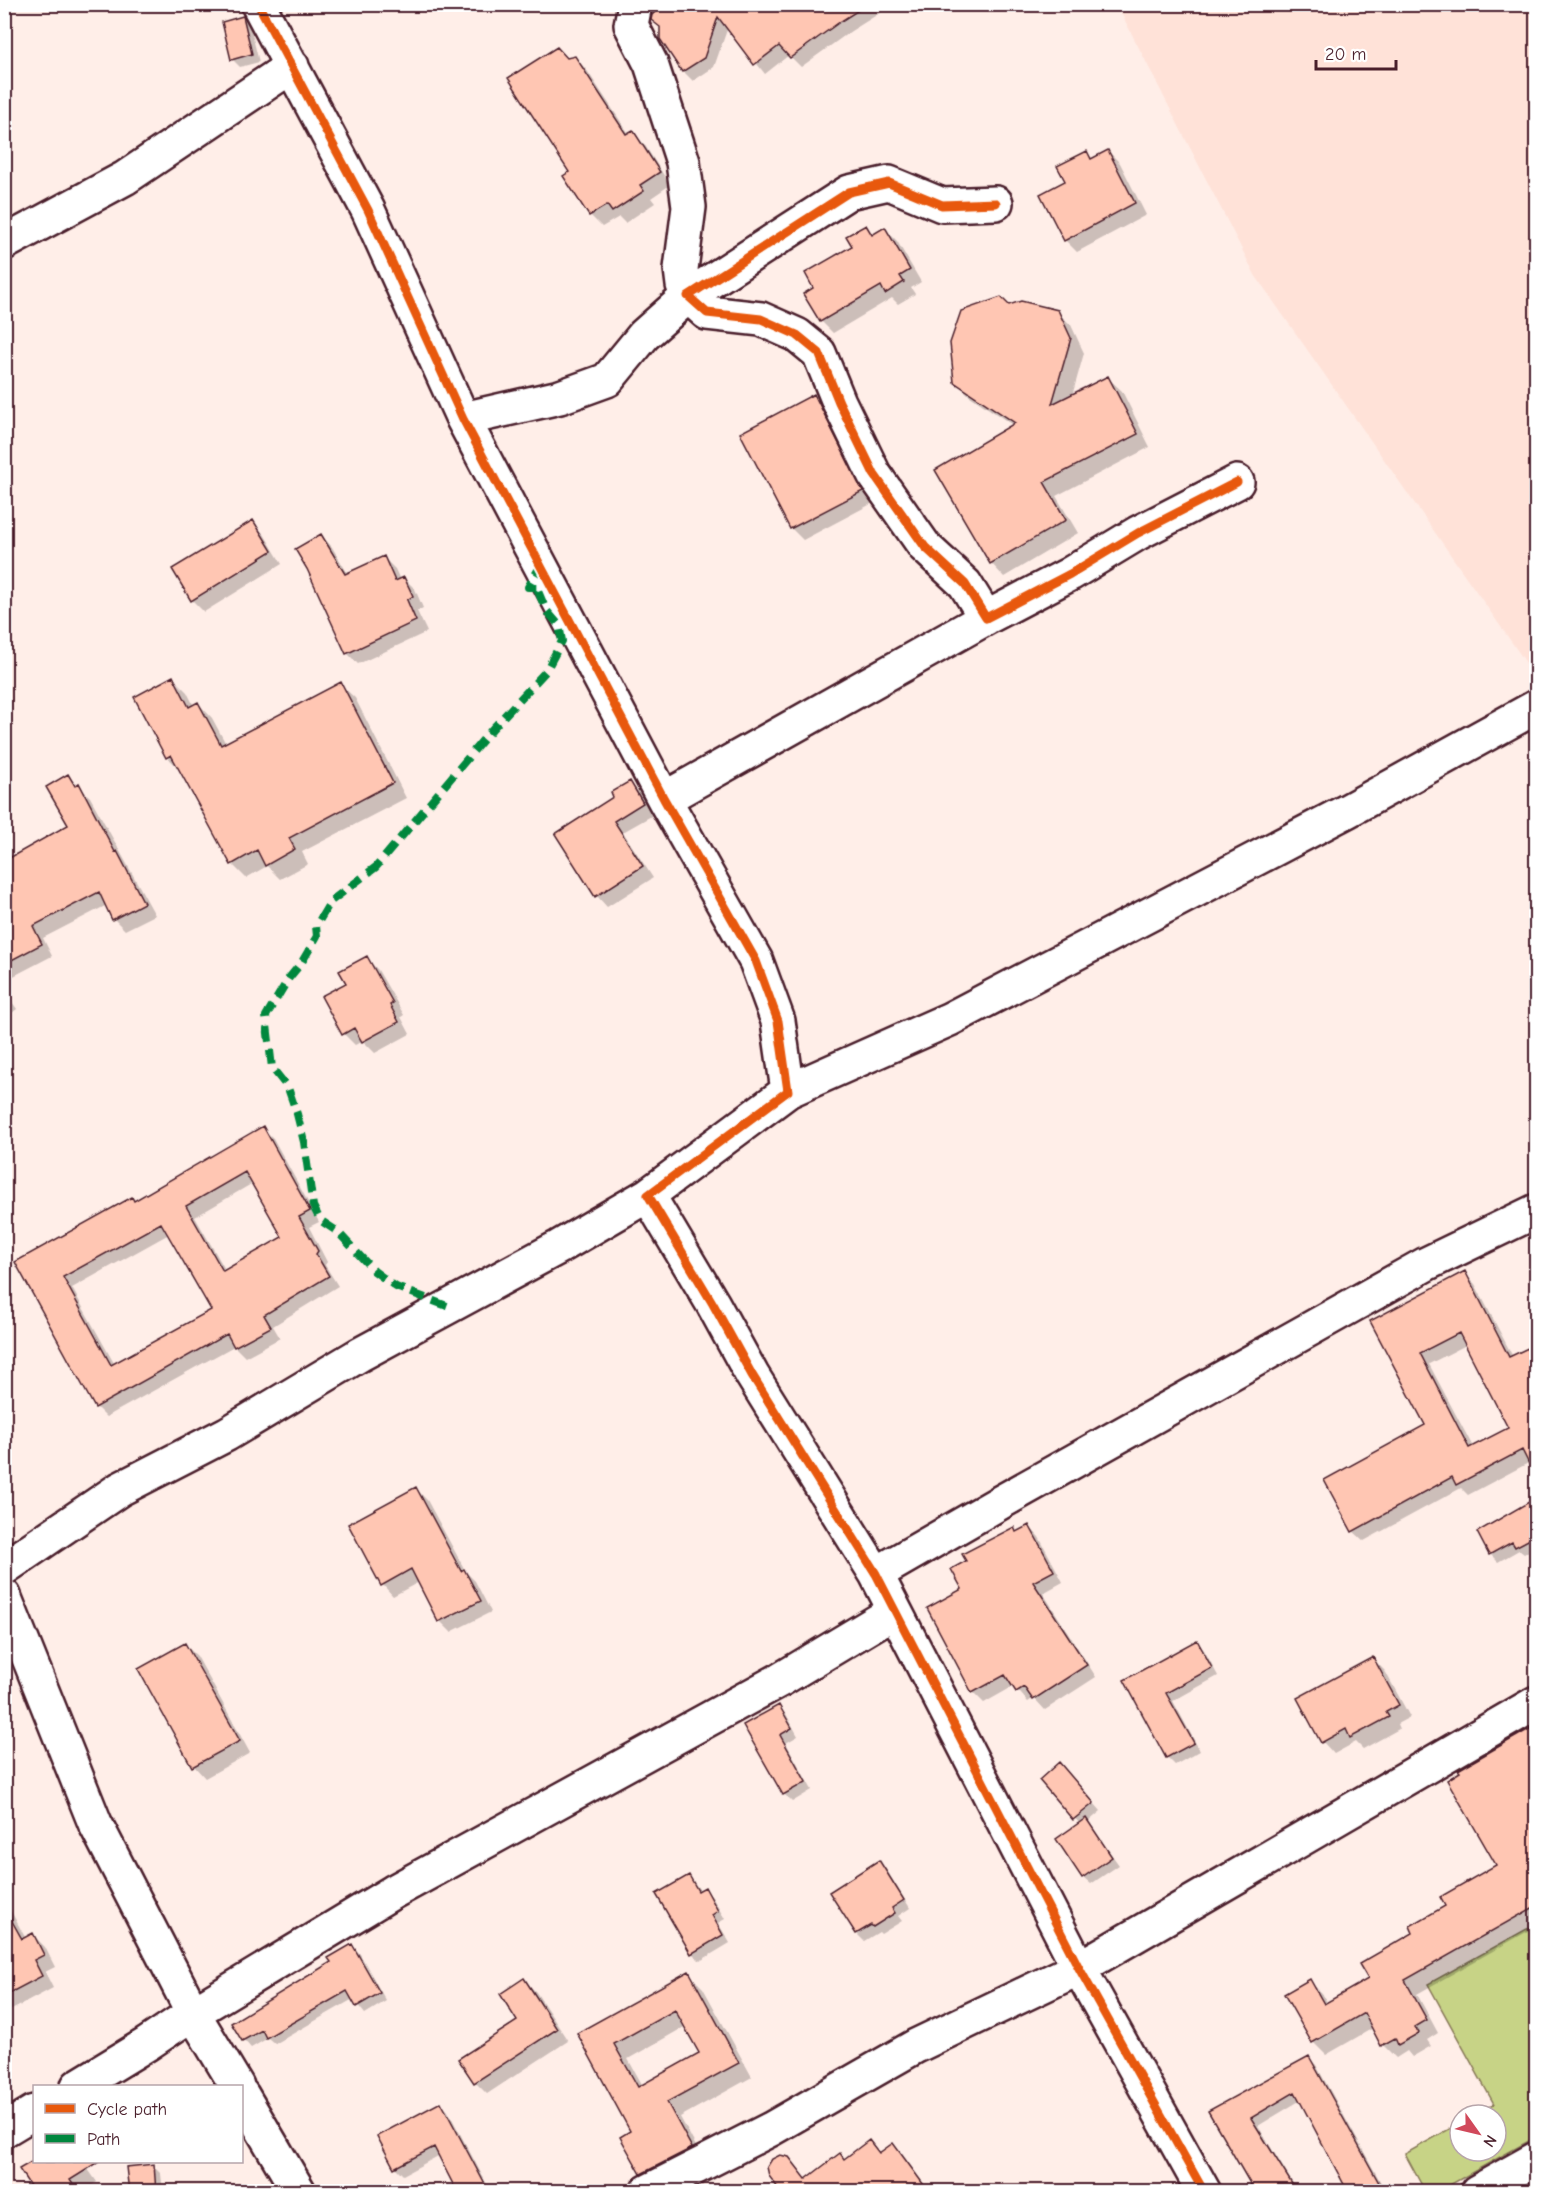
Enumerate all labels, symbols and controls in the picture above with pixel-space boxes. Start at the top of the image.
scale bar [1316,33,1396,71]
text: 20 m [1325,44,1366,65]
legend [33,2085,243,2163]
text: Cycle path [87,2099,167,2120]
north arrow [1448,2103,1508,2163]
text: Path [87,2129,120,2150]
text: N [1479,2131,1500,2150]

